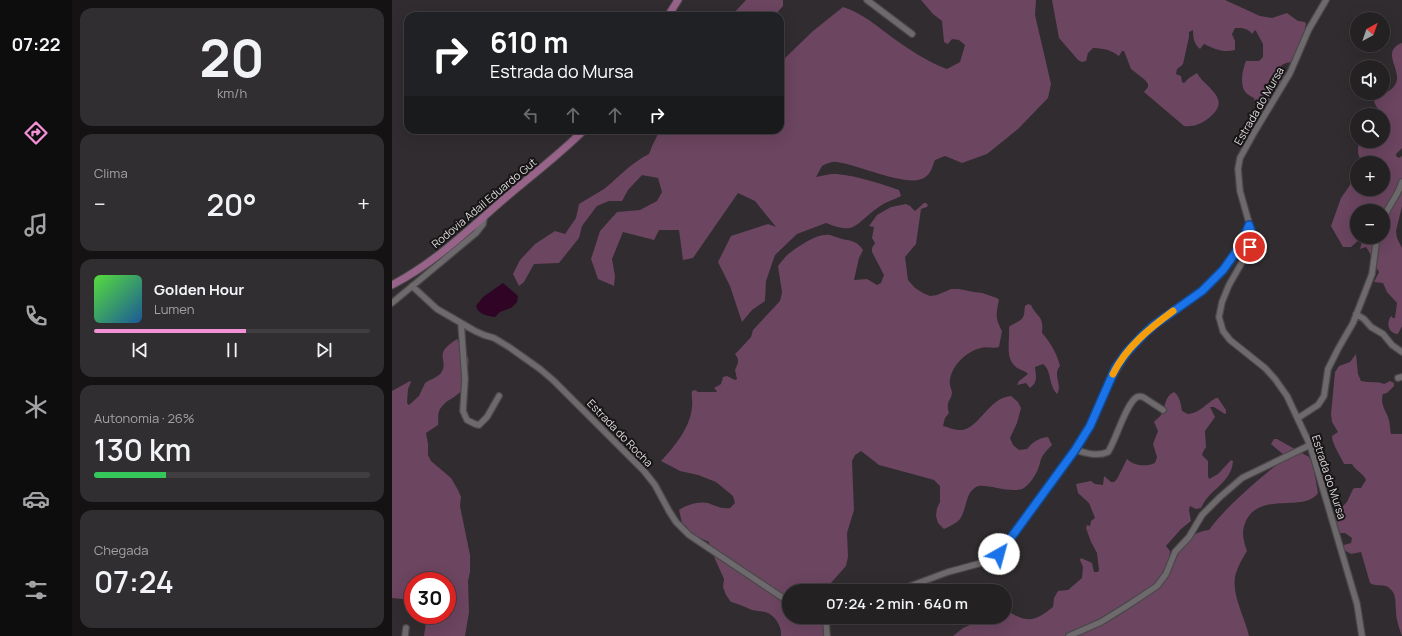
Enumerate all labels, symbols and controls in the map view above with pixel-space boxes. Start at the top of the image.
north arrow [1350,12,1390,52]
map controls [1350,12,1390,244]
text: 20 [199,22,265,93]
text: 610 m [490,23,568,61]
icon: right [424,28,476,80]
text: 07:22 [11,32,61,56]
text: Estrada do Mursa [490,59,634,83]
button: sound [1350,60,1390,100]
street label: Estrada do Mursa [1230,64,1287,148]
text: km/h [217,84,247,102]
icon: left [520,104,542,126]
icon: ahead [562,104,584,126]
icon: ahead [604,104,626,126]
icon: right [646,104,668,126]
button: search [1350,108,1390,148]
icon: directions [22,119,50,147]
street label: Rodovia Adail Eduardo Gut [428,154,539,251]
button: + [1350,156,1390,196]
text: Clima [94,164,128,182]
text: 20° [206,184,257,225]
text: − [94,189,106,219]
text: + [357,189,370,219]
button: − [1350,204,1390,244]
icon: music [22,211,50,239]
pin [1233,230,1267,264]
icon: arrive [1239,236,1261,258]
text: Golden Hour [154,279,244,300]
text: Lumen [154,300,194,318]
icon: phone [22,302,50,330]
icon: previous [129,339,151,361]
icon: pause [221,339,243,361]
icon: next [313,339,335,361]
icon: climate [22,393,50,421]
street label: Estrada do Rocha [584,396,657,470]
text: Autonomia · 26% [94,409,195,427]
text: 130 km [94,429,191,470]
street label: Estrada do Mursa [1309,433,1350,521]
icon: car [22,485,50,513]
position arrow [978,533,1020,575]
text: Chegada [94,541,148,559]
text: 07:24 [94,561,174,602]
speed limit sign: 30 [404,572,456,624]
icon: filters [22,576,50,604]
text: 07:24 · 2 min · 640 m [826,593,968,614]

